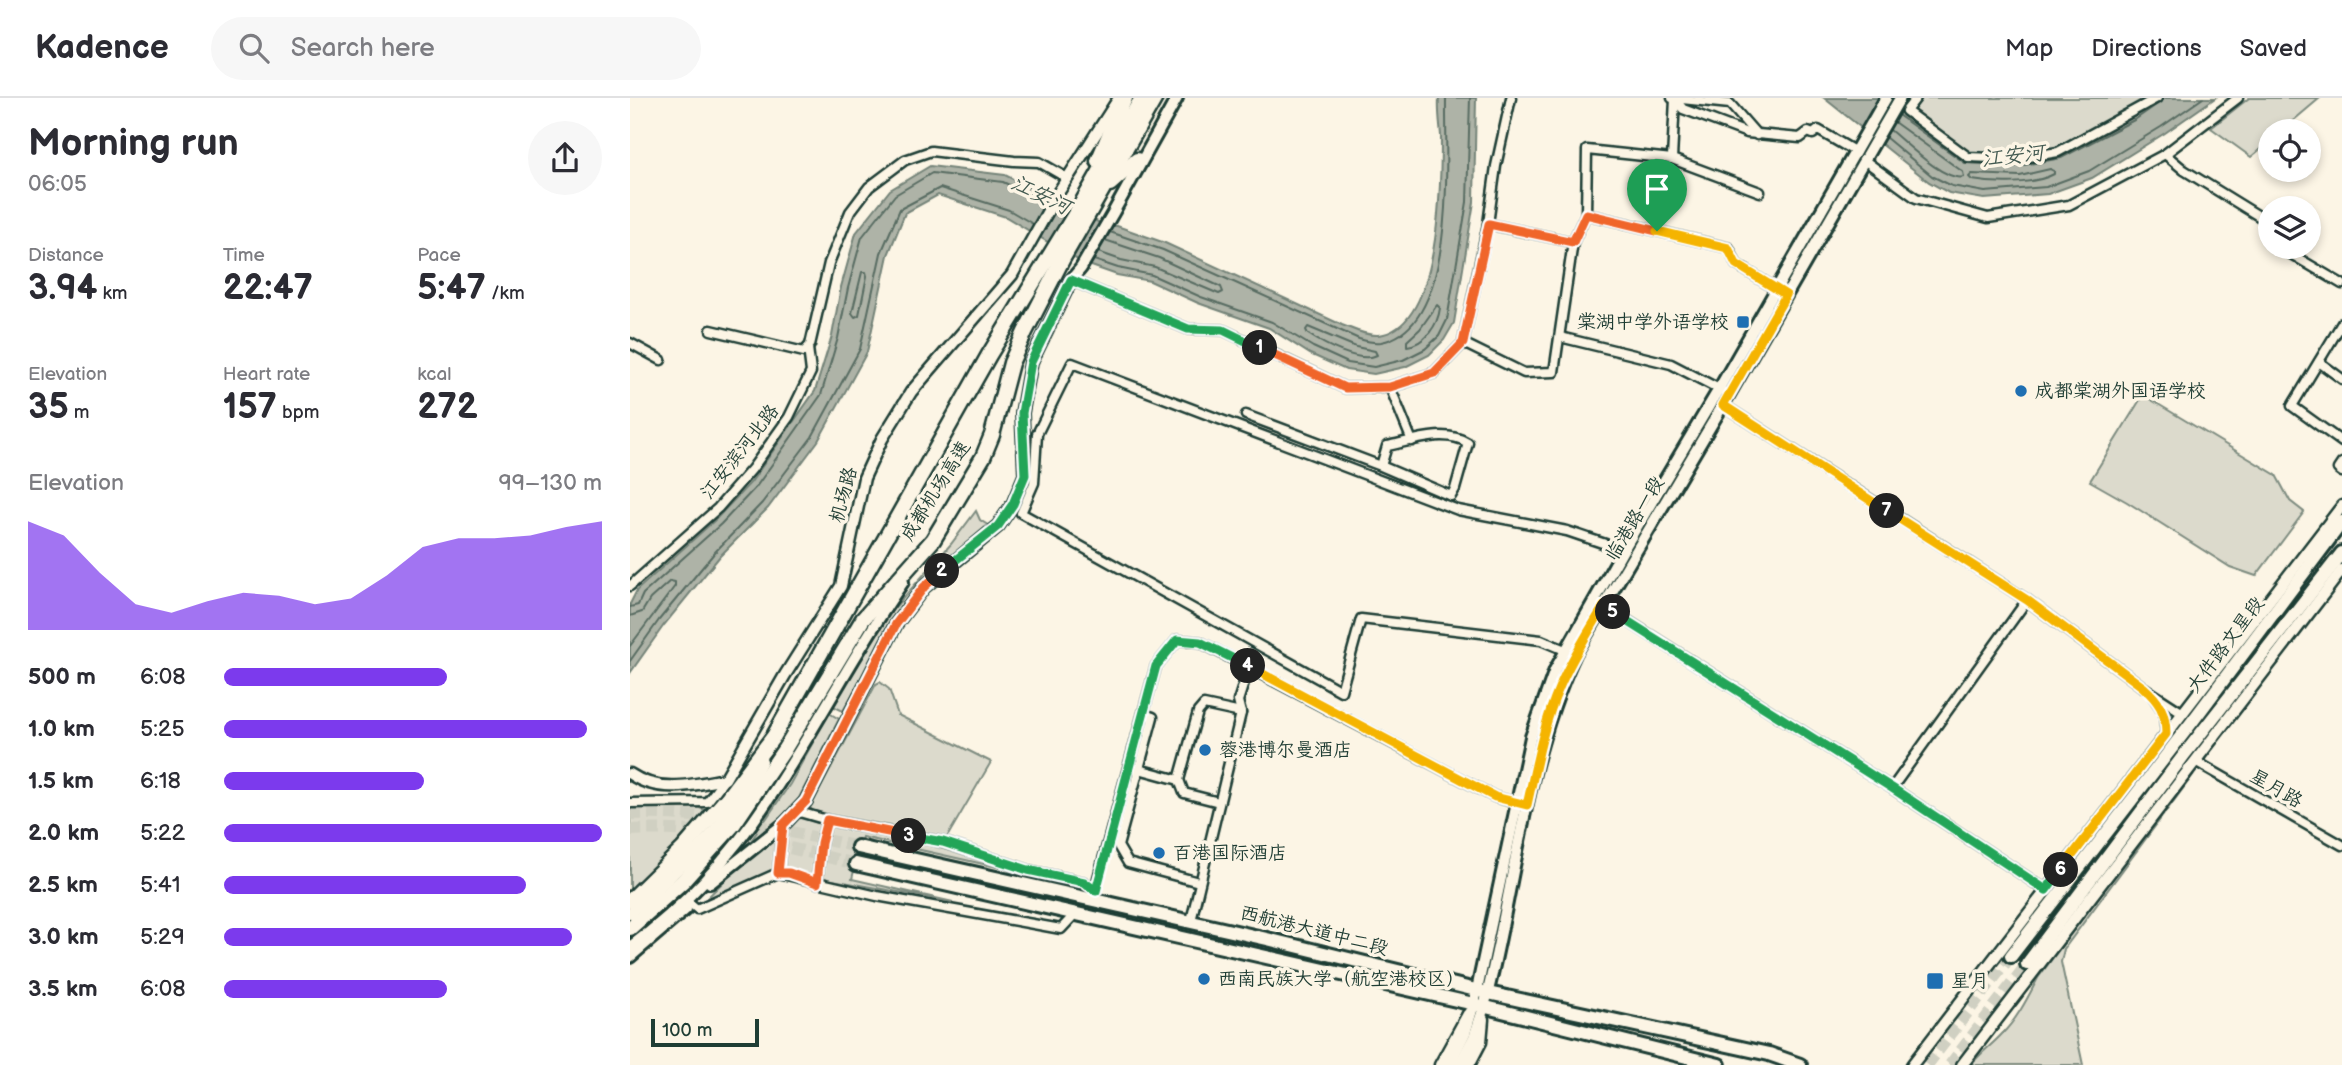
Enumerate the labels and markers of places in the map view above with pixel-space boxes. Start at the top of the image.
pin [1627,159,1687,231]
place label: 棠湖中学外语学校 [1577,311,1729,334]
marker: 棠湖中学外语学校 [1735,314,1751,330]
pin: 1 [1242,330,1278,366]
place label: 成都棠湖外国语学校 [2035,380,2206,403]
marker: 成都棠湖外国语学校 [2013,383,2029,399]
pin: 7 [1870,494,1904,528]
pin: 2 [924,554,960,588]
pin: 5 [1595,594,1630,630]
pin: 4 [1230,648,1266,684]
place label: 蓉港博尔曼酒店 [1219,739,1352,762]
marker: 蓉港博尔曼酒店 [1197,742,1213,758]
pin: 3 [892,818,926,854]
place label: 百港国际酒店 [1173,842,1287,865]
marker: 百港国际酒店 [1151,845,1167,861]
pin: 6 [2044,852,2078,888]
place label: 西南民族大学（航空港校区） [1218,968,1465,991]
place label: 星月 [1951,970,1989,993]
marker: 西南民族大学（航空港校区） [1196,971,1212,987]
marker: 星月 [1925,971,1945,991]

